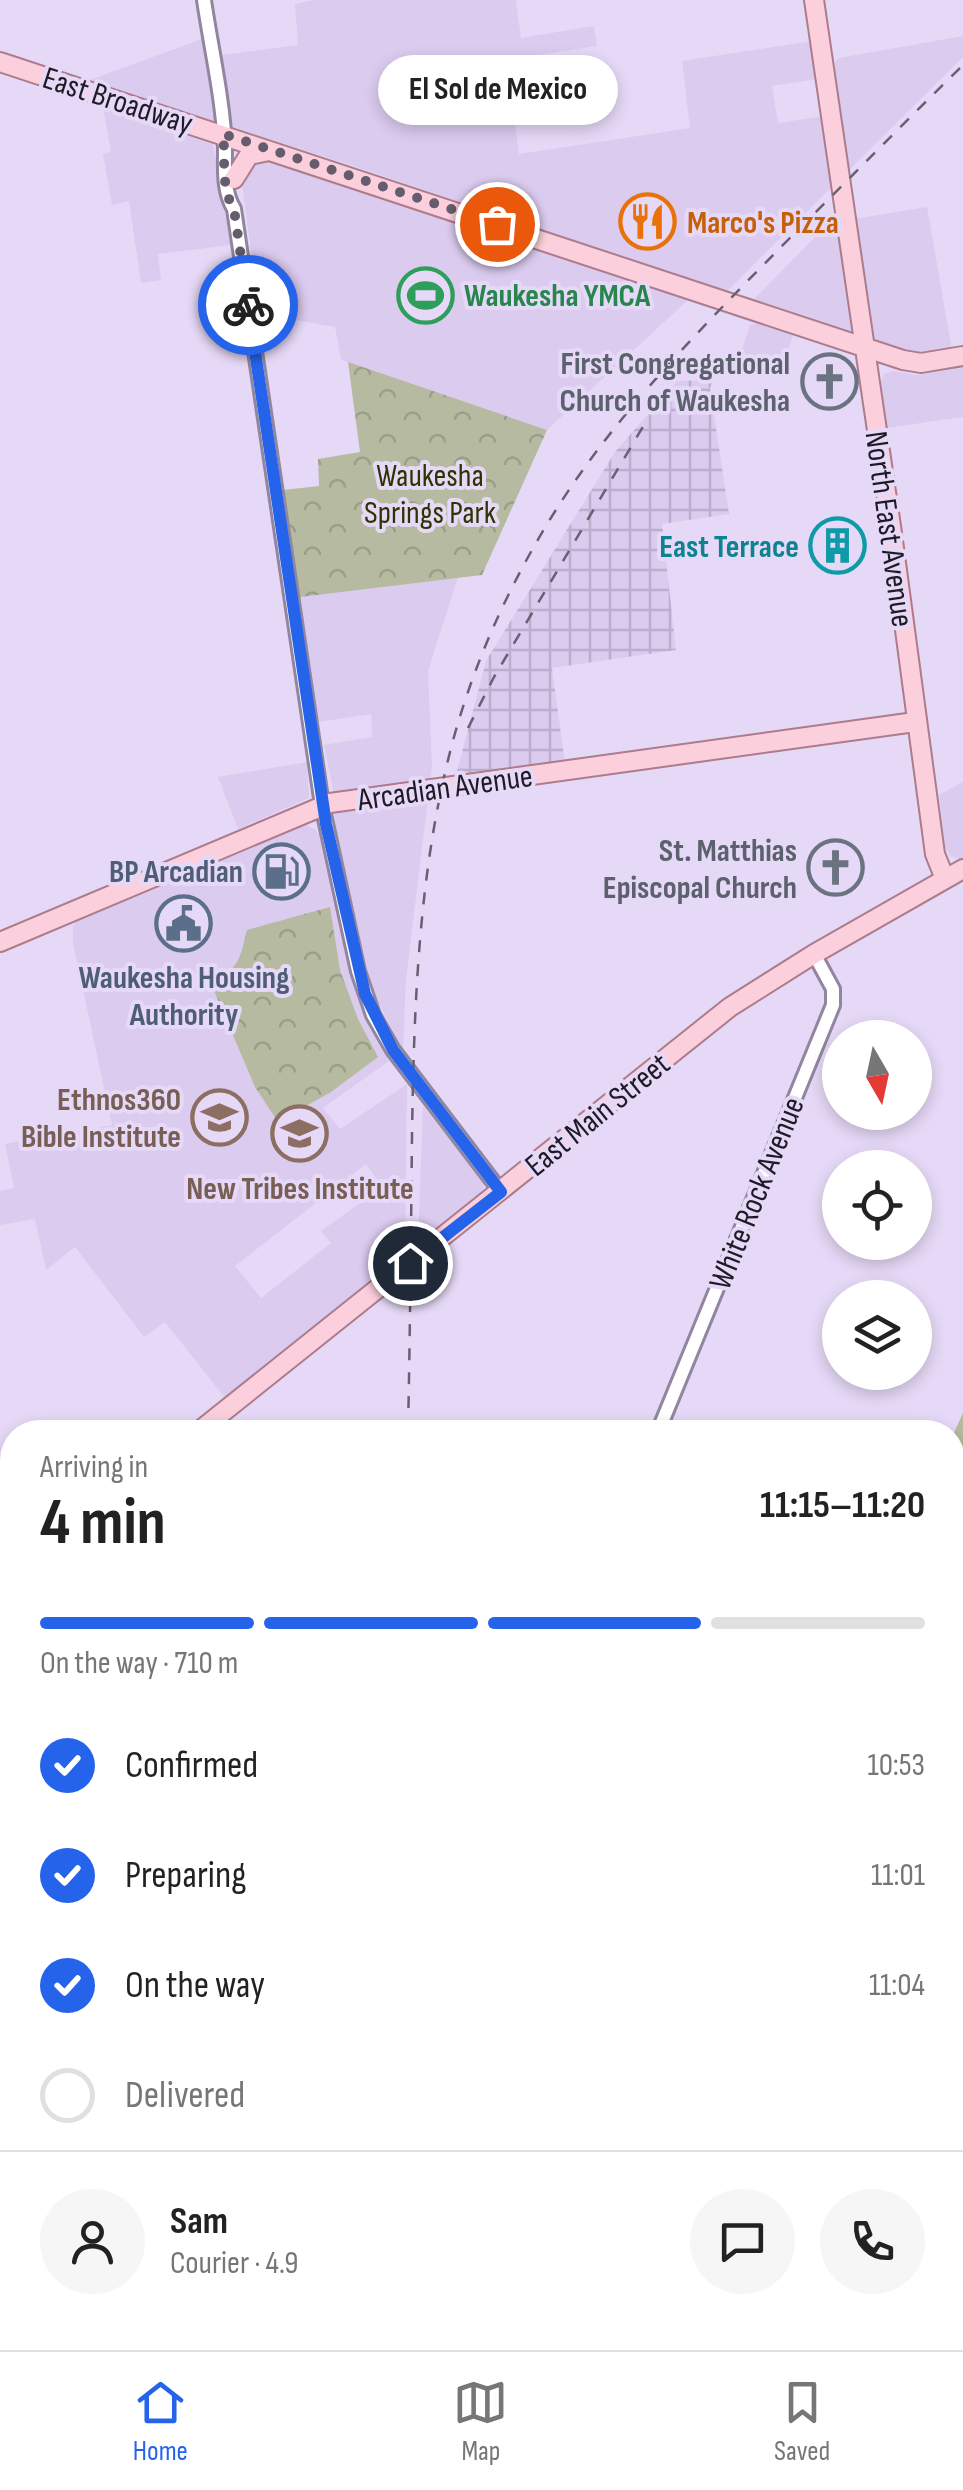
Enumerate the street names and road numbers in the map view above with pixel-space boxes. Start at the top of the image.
street label: East Broadway [38,59,197,144]
street label: North East Avenue [855,429,922,630]
street label: Arcadian Avenue [354,757,535,820]
street label: East Main Street [518,1045,678,1185]
street label: White Rock Avenue [701,1092,814,1295]

